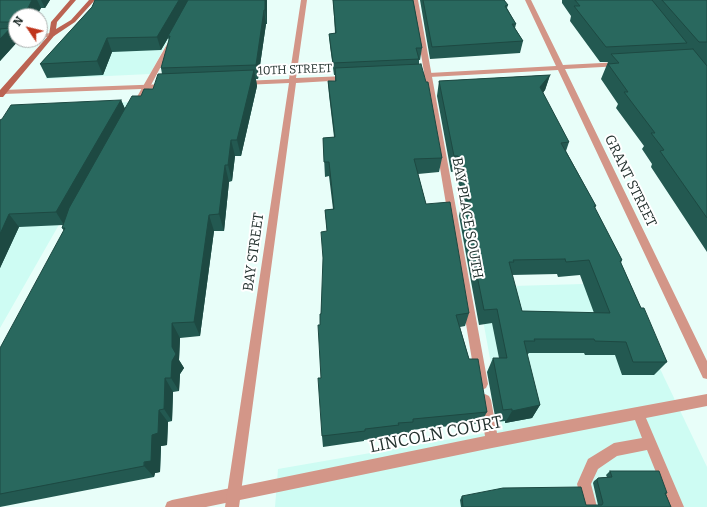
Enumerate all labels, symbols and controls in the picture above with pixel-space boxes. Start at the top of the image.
north arrow [8,8,48,48]
text: N [11,14,26,29]
street label: 10TH STREET [258,62,332,78]
street label: GRANT STREET [600,132,660,230]
street label: BAY PLACE SOUTH [448,156,486,280]
street label: BAY STREET [240,212,268,292]
street label: LINCOLN COURT [368,412,504,458]

